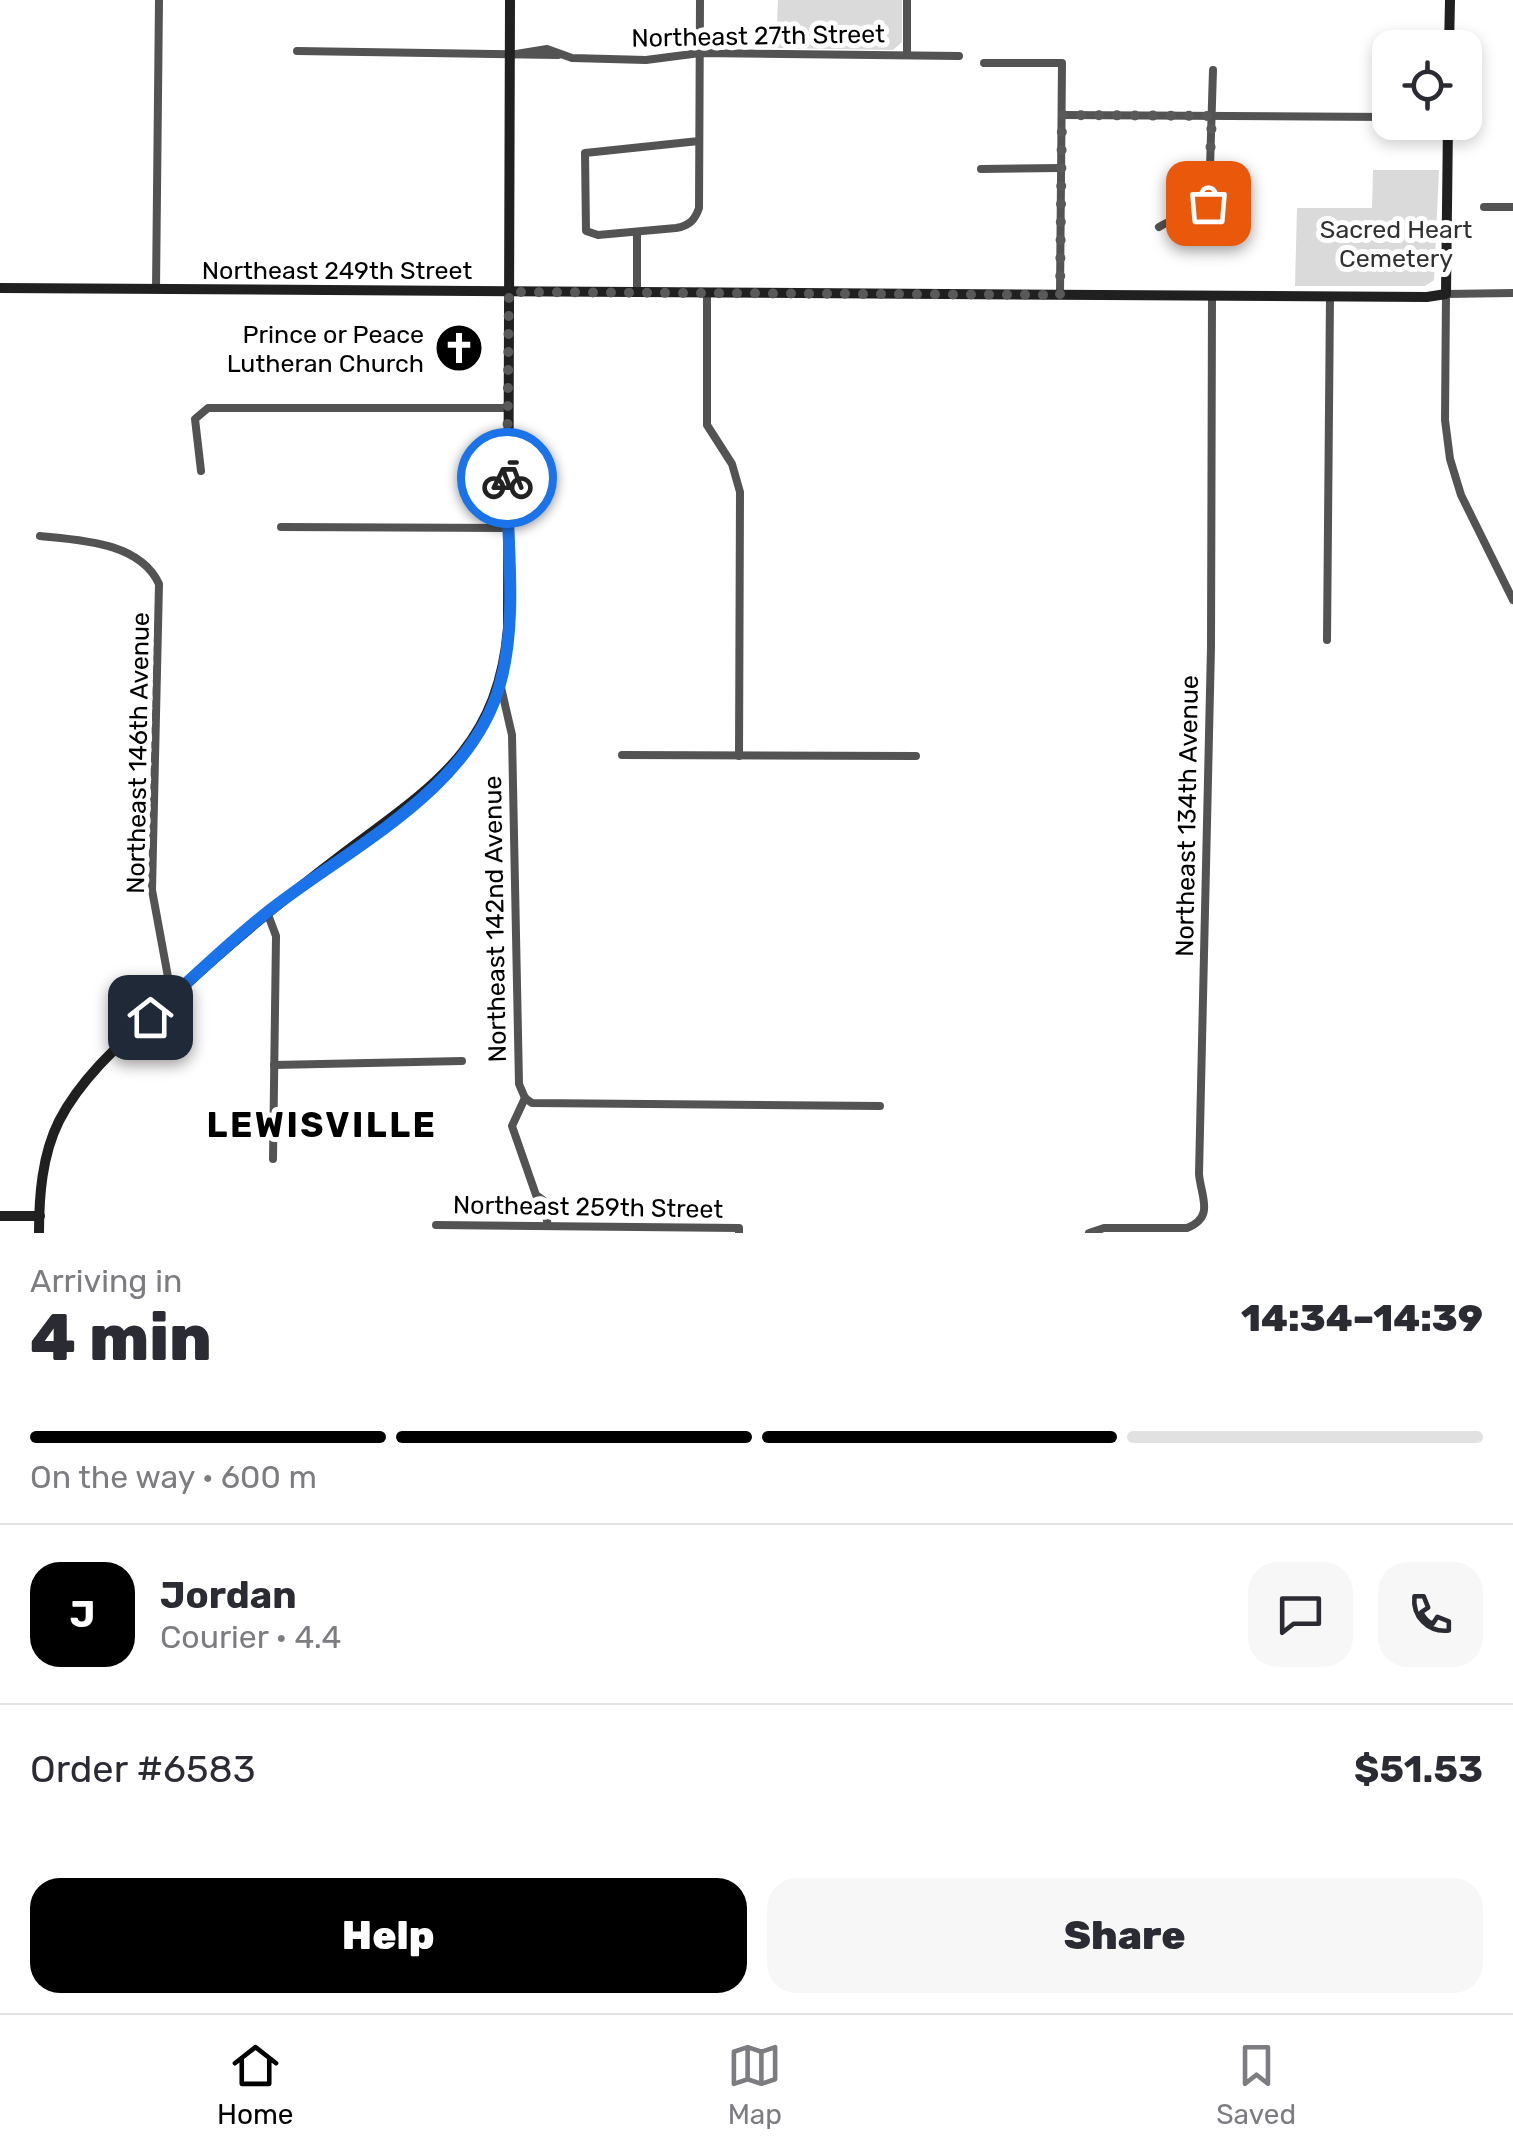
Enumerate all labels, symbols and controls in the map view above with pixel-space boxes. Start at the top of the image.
street label: Northeast 27th Street [631,19,885,53]
map controls [1372,30,1482,140]
button: locate [1372,30,1482,140]
pin [1166,161,1251,246]
icon: bag [1181,176,1236,231]
park label: Sacred Heart Cemetery [1320,215,1472,273]
street label: Northeast 249th Street [202,256,473,285]
place label: Prince or Peace Lutheran Church [227,320,424,378]
church icon: Prince or Peace Lutheran Church [433,322,485,374]
courier [457,428,557,528]
icon: bike [480,451,535,506]
street label: Northeast 146th Avenue [121,612,155,894]
street label: Northeast 134th Avenue [1170,675,1204,957]
street label: Northeast 142nd Avenue [478,775,512,1063]
pin [108,975,193,1060]
icon: home [123,990,178,1045]
district label: LEWISVILLE [207,1104,437,1146]
street label: Northeast 259th Street [453,1190,724,1224]
text: Arriving in [30,1262,182,1300]
text: 14:34–14:39 [1241,1295,1483,1341]
text: 4 min [30,1299,212,1376]
text: On the way · 600 m [30,1458,317,1496]
button: chat [1248,1562,1353,1667]
button: phone [1378,1562,1483,1667]
text: Jordan [160,1572,297,1618]
text: J [70,1591,95,1637]
text: Courier · 4.4 [160,1618,341,1656]
text: Order #6583 [30,1746,256,1792]
text: $51.53 [1354,1746,1483,1792]
button: Help [30,1878,747,1993]
button: Share [767,1878,1483,1993]
tab: Home [217,2038,294,2131]
tab: Map [727,2038,782,2131]
tab: Saved [1216,2038,1296,2131]

